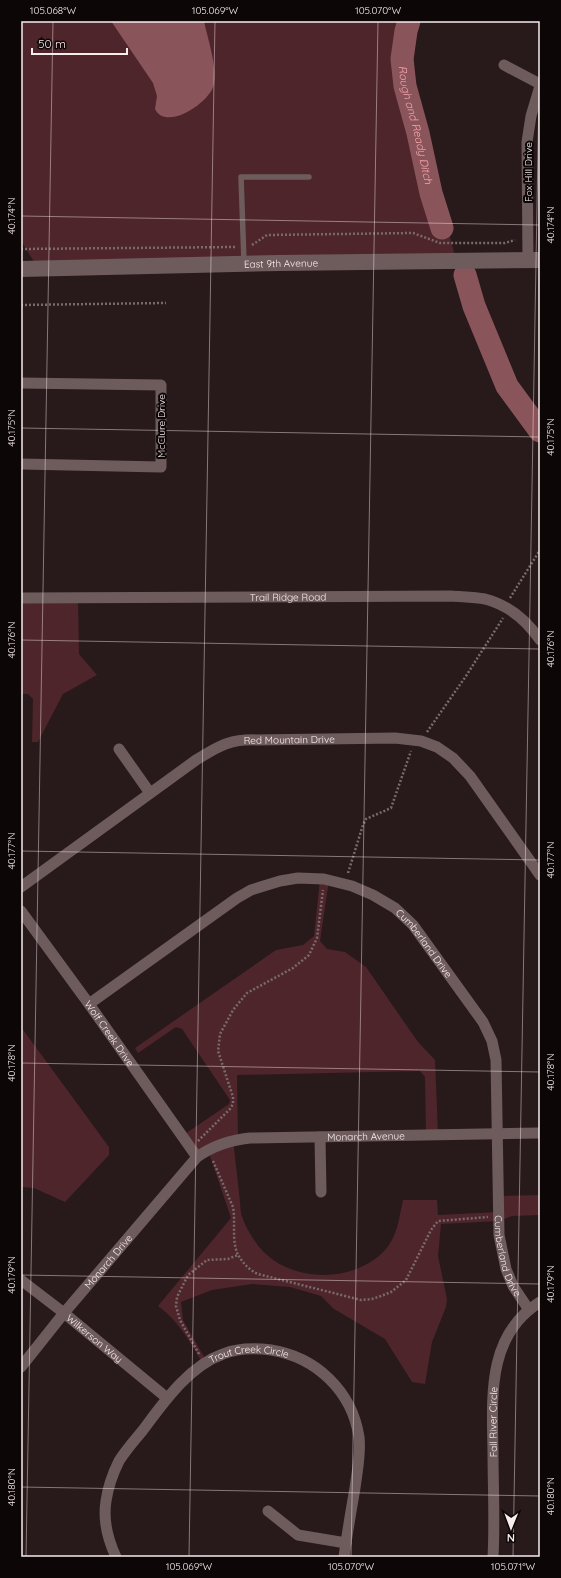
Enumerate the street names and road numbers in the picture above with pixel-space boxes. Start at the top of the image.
street label: Fox Hill Drive [522,142,535,202]
street label: East 9th Avenue [244,256,318,270]
street label: McClure Drive [155,394,168,458]
street label: Trail Ridge Road [250,590,326,603]
street label: Red Mountain Drive [244,732,335,747]
street label: Cumberland Drive [393,906,455,980]
street label: Wolf Creek Drive [82,998,138,1069]
street label: Monarch Avenue [327,1129,405,1143]
street label: Cumberland Drive [492,1215,525,1299]
street label: Monarch Drive [81,1231,135,1291]
street label: Wilkerson Way [64,1311,126,1365]
street label: Trout Creek Circle [206,1342,291,1366]
street label: Fall River Circle [486,1386,500,1457]

